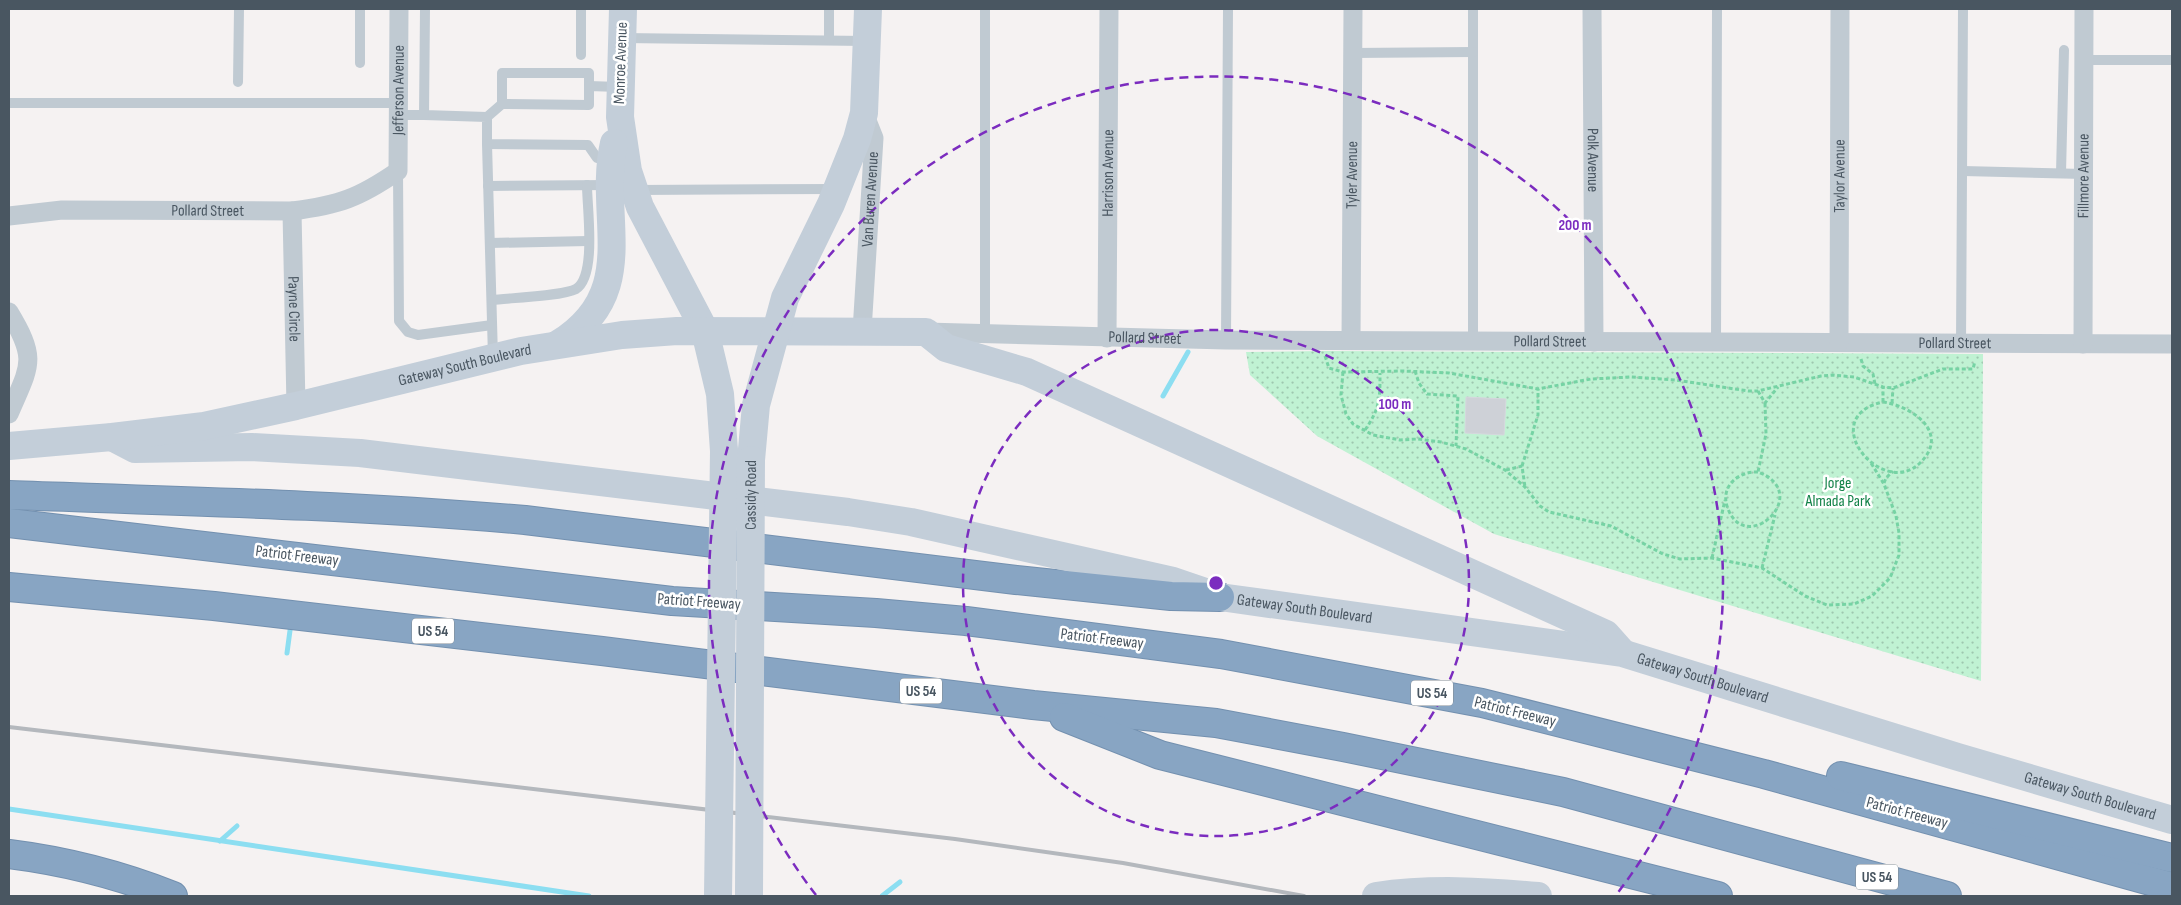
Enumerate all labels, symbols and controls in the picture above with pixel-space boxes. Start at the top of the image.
street label: Monroe Avenue [610,22,632,104]
street label: Jefferson Avenue [389,45,408,136]
street label: Polk Avenue [1583,128,1603,192]
street label: Harrison Avenue [1098,129,1118,217]
street label: Fillmore Avenue [2074,134,2093,218]
street label: Taylor Avenue [1830,139,1849,213]
street label: Tyler Avenue [1342,141,1362,209]
street label: Van Buren Avenue [858,151,883,247]
street label: Pollard Street [171,201,244,220]
text: 200 m [1558,216,1592,235]
street label: Payne Circle [284,276,304,342]
street label: Pollard Street [1108,327,1182,348]
street label: Pollard Street [1513,332,1587,351]
street label: Pollard Street [1918,333,1992,353]
street label: Gateway South Boulevard [396,340,533,390]
text: 100 m [1379,395,1411,414]
street label: Cassidy Road [741,460,761,530]
park label: Jorge Almada Park [1804,474,1871,511]
street label: Patriot Freeway [254,541,340,571]
centre of rings [1207,574,1225,592]
street label: Patriot Freeway [657,590,741,614]
street label: Gateway South Boulevard [1236,590,1373,628]
road number: US 54 [412,618,454,644]
street label: Patriot Freeway [1059,624,1145,654]
street label: Gateway South Boulevard [1635,649,1771,707]
road number: US 54 [900,678,942,704]
road number: US 54 [1411,680,1453,706]
street label: Patriot Freeway [1472,693,1558,731]
street label: Gateway South Boulevard [2022,768,2158,824]
street label: Patriot Freeway [1864,793,1950,833]
road number: US 54 [1856,864,1898,890]

